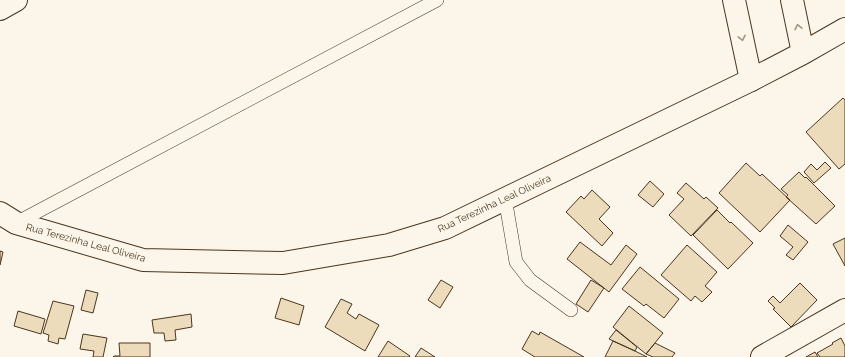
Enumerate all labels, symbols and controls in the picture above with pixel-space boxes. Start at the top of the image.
one-way arrow [794,24,802,30]
one-way arrow [738,35,746,41]
street label: Rua Terezinha Leal Oliveira [436,172,552,235]
street label: Rua Terezinha Leal Oliveira [25,221,147,264]

